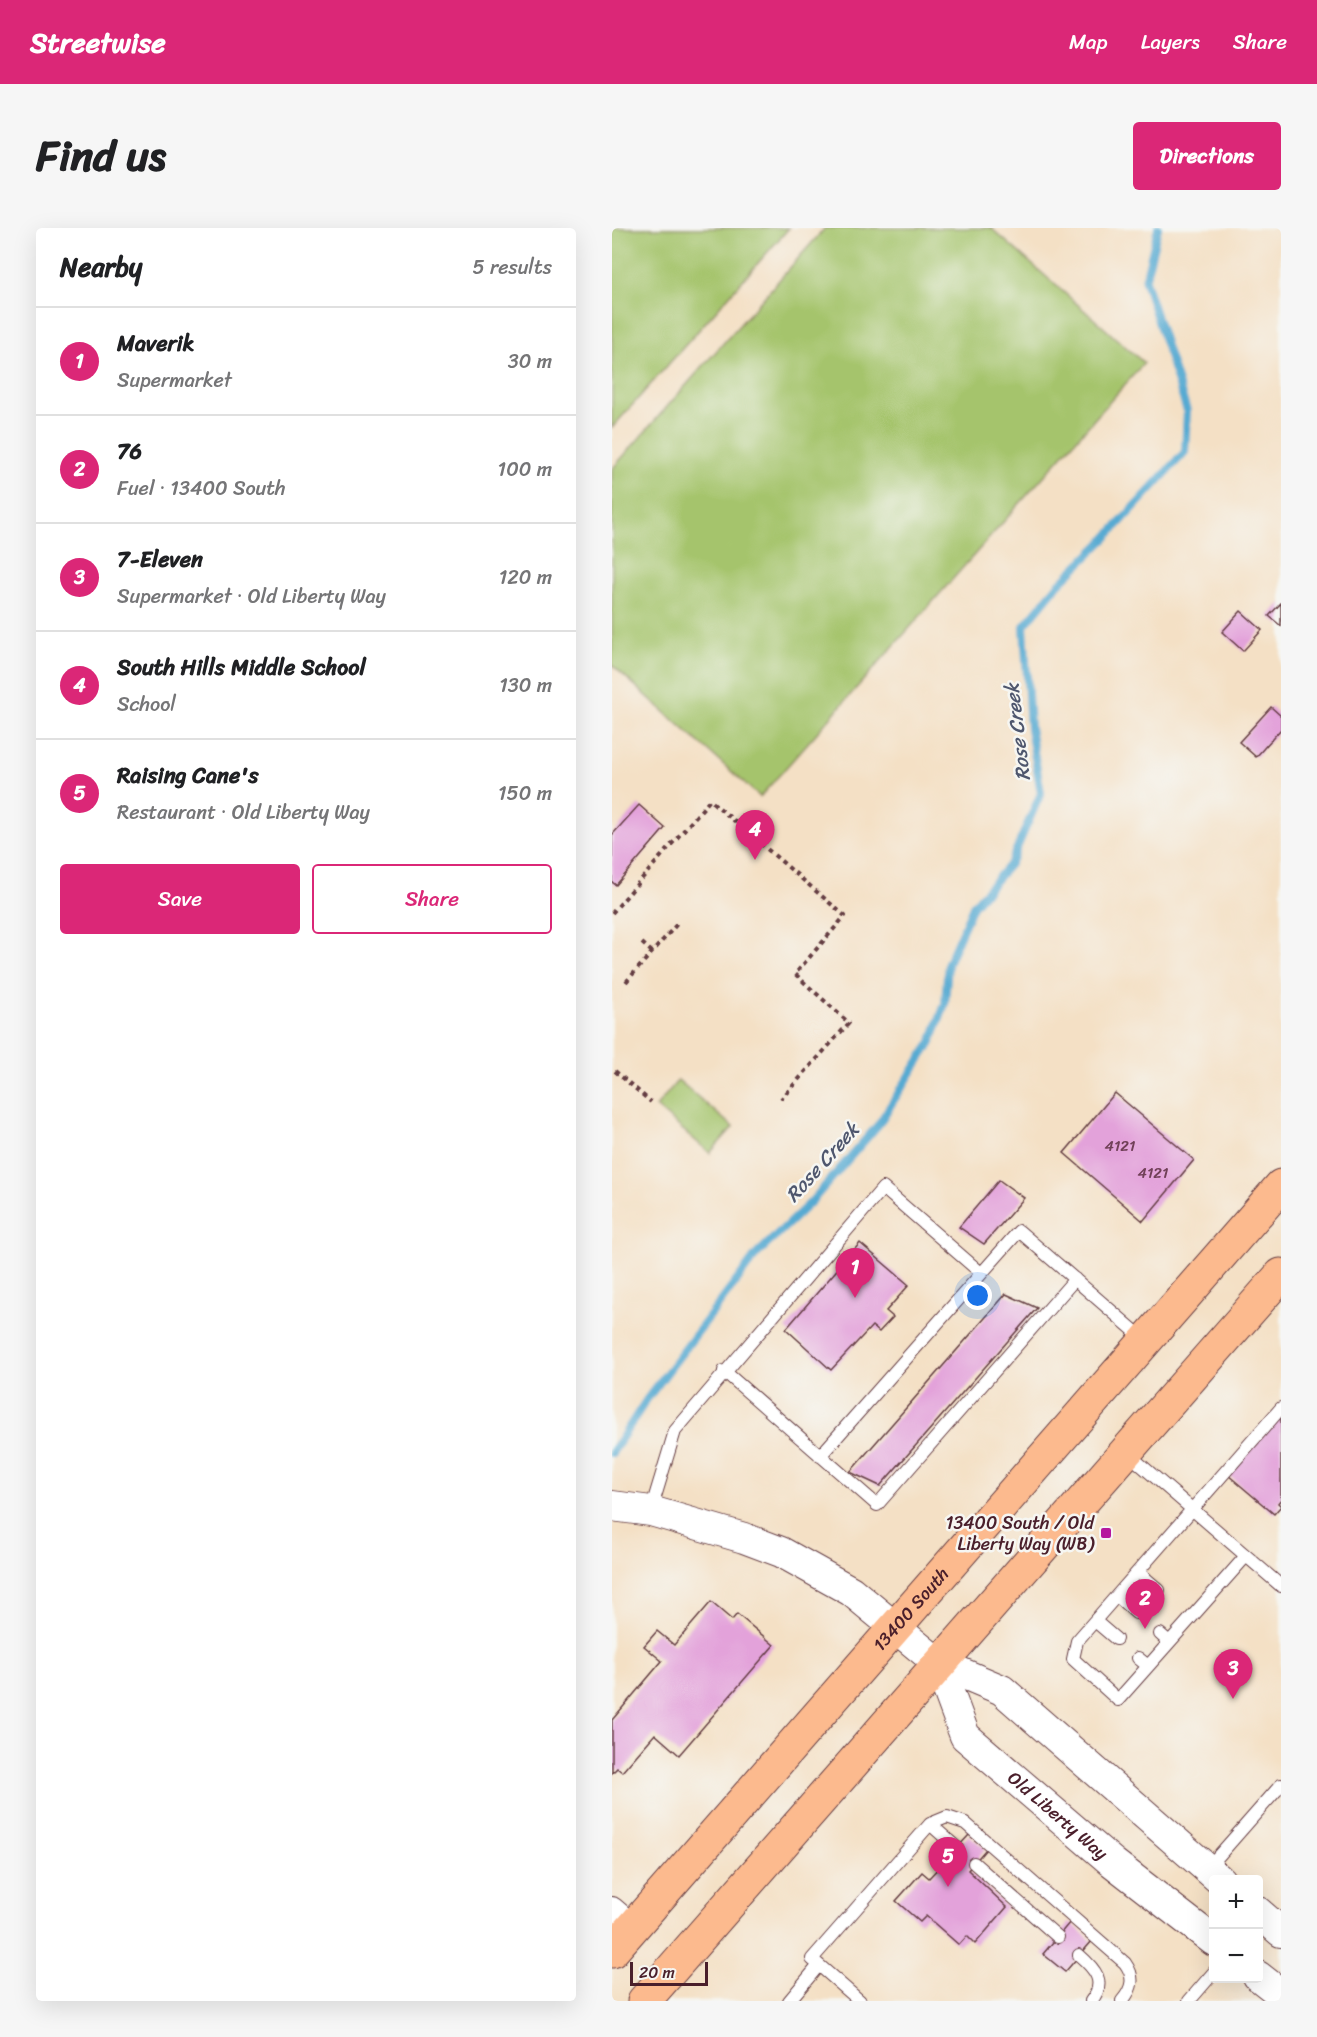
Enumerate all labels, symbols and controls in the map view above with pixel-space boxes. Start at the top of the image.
text: Streetwise [30,18,166,67]
text: Map [1069,23,1108,61]
text: Layers [1141,23,1200,61]
text: Share [1233,23,1287,61]
text: Find us [36,119,166,193]
button: Directions [1133,122,1281,190]
text: Nearby [60,244,142,290]
text: 5 results [473,250,552,285]
text: Maverik [117,324,194,363]
text: 1 [75,344,84,379]
text: 30 m [508,344,552,379]
text: Supermarket [117,363,232,398]
text: 76 [117,432,142,471]
text: 2 [74,452,85,487]
text: 100 m [498,452,552,487]
text: Fuel · 13400 South [117,471,286,506]
text: 7-Eleven [117,540,203,579]
text: 3 [74,560,85,595]
text: 120 m [499,560,552,595]
text: Supermarket · Old Liberty Way [117,579,386,614]
text: South Hills Middle School [117,648,366,687]
text: 4 [73,668,86,703]
text: 130 m [499,668,552,703]
water label: Rose Creek [994,680,1041,783]
text: School [117,687,176,722]
text: Raising Cane's [117,756,259,795]
text: 5 [73,776,86,811]
text: 150 m [498,776,552,811]
text: Restaurant · Old Liberty Way [117,795,370,830]
pin: 4 [736,810,774,860]
button: Save [60,864,300,934]
button: Share [312,864,552,934]
water label: Rose Creek [777,1113,869,1211]
house number: 4121 [1105,1133,1135,1159]
house number: 4121 [1138,1160,1168,1186]
pin: 1 [836,1248,874,1298]
your location [963,1281,992,1310]
place label: 13400 South / Old Liberty Way (WB) [946,1507,1096,1560]
marker: 13400 South / Old Liberty Way (WB) [1099,1526,1113,1540]
street label: 13400 South [865,1560,957,1659]
pin: 2 [1126,1580,1164,1629]
pin: 3 [1214,1650,1252,1699]
street label: Old Liberty Way [1000,1763,1116,1869]
pin: 5 [928,1838,968,1887]
map controls [1209,1875,1263,1983]
button: + [1209,1875,1263,1929]
button: − [1209,1929,1263,1983]
text: 20 m [639,1958,675,1987]
scale bar [630,1959,708,1986]

